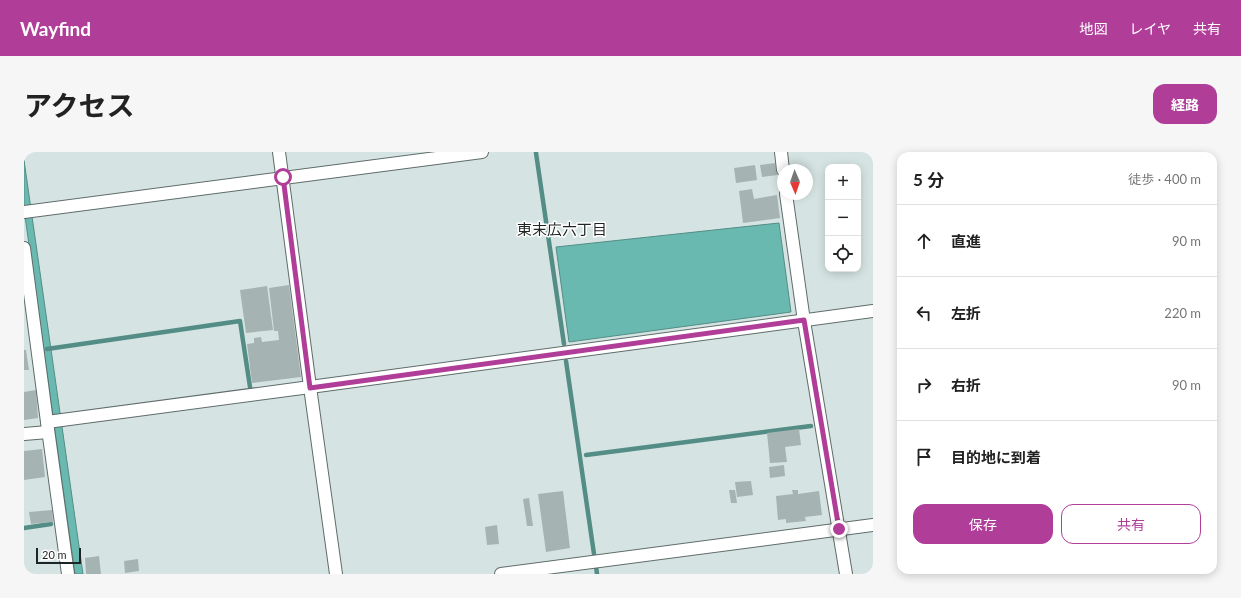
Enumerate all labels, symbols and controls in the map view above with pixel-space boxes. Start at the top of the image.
text: Wayfind [20,17,91,40]
text: 地図 [1079,20,1107,37]
text: レイヤ [1129,20,1171,37]
text: 共有 [1193,20,1221,37]
button: 経路 [1153,84,1217,124]
text: アクセス [24,88,135,122]
north arrow [777,164,813,200]
map controls [825,164,861,272]
button: + [825,164,861,200]
route start [274,168,292,186]
text: 5 分 [913,169,944,190]
text: 徒歩 · 400 m [1128,171,1201,187]
button: − [825,200,861,236]
district label: 東末広六丁目 [517,220,607,238]
icon: ahead [913,230,935,252]
text: 直進 [951,232,981,250]
text: 90 m [1172,233,1201,249]
button: locate [825,236,861,272]
icon: left [913,302,935,324]
text: 左折 [951,304,981,322]
text: 220 m [1164,305,1201,321]
icon: right [913,374,935,396]
text: 右折 [951,376,981,394]
text: 90 m [1172,377,1201,393]
icon: arrive [913,446,935,468]
text: 目的地に到着 [951,448,1041,466]
button: 保存 [913,504,1053,544]
button: 共有 [1061,504,1201,544]
route end [830,520,848,538]
scale bar [36,546,81,565]
text: 20 m [42,548,67,561]

